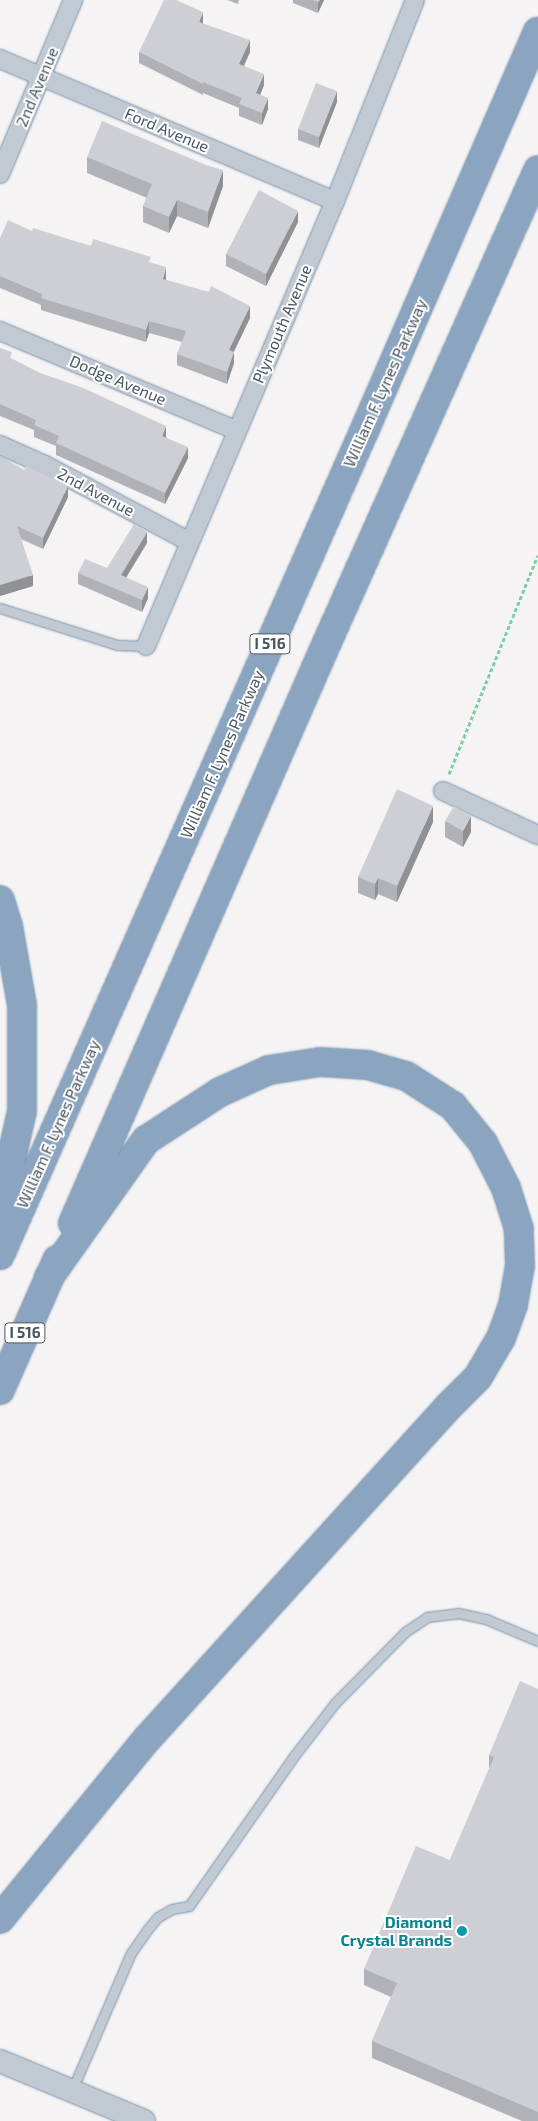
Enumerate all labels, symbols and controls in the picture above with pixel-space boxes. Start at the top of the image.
street label: 2nd Avenue [12,44,62,130]
street label: Ford Avenue [122,104,212,156]
street label: Plymouth Avenue [248,262,316,386]
street label: William F. Lynes Parkway [339,296,431,470]
street label: Dodge Avenue [67,351,169,409]
street label: 2nd Avenue [54,464,138,520]
road number: I 516 [249,632,291,656]
street label: William F. Lynes Parkway [176,667,268,841]
street label: William F. Lynes Parkway [12,1037,104,1211]
road number: I 516 [4,1320,46,1346]
place label: Diamond Crystal Brands [340,1912,452,1950]
marker: Diamond Crystal Brands [456,1925,468,1937]

